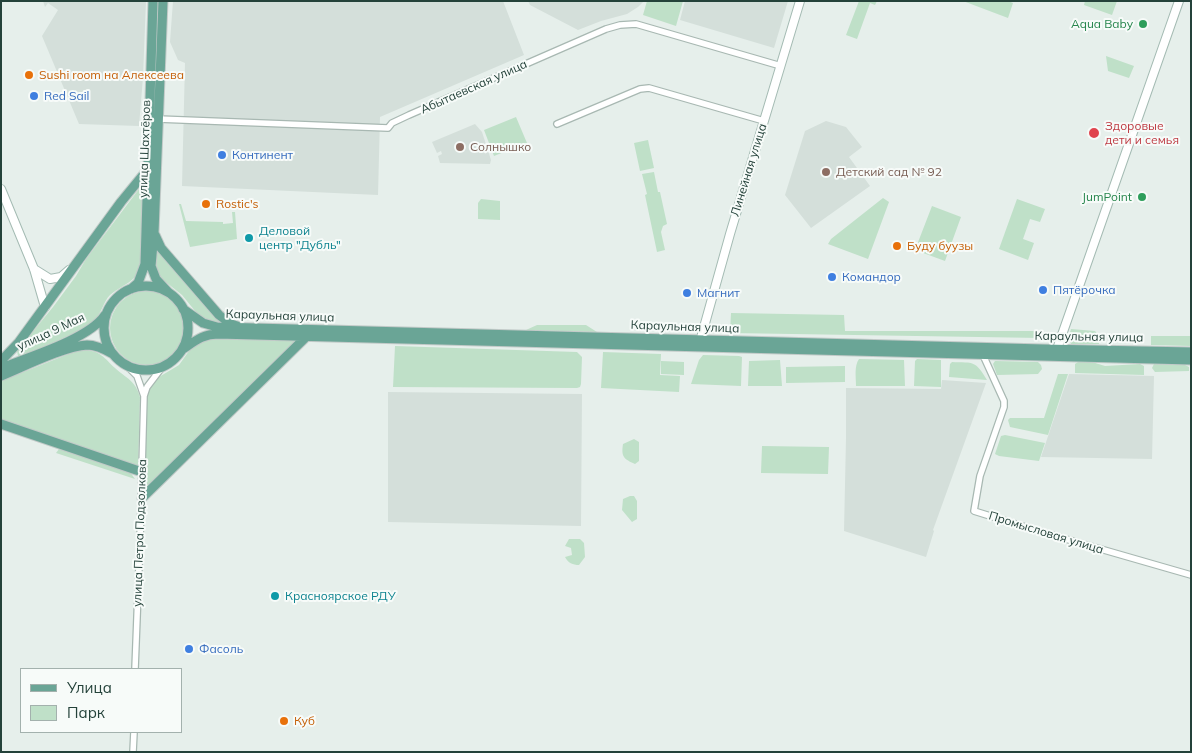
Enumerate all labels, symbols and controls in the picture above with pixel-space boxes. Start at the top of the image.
place label: Aqua Baby [1071,17,1133,31]
marker: Aqua Baby [1137,18,1149,30]
street label: Абытаевская улица [418,57,530,117]
place label: Sushi room на Алексеева [39,68,184,82]
marker: Sushi room на Алексеева [23,69,35,81]
place label: Red Sail [44,89,89,103]
marker: Red Sail [28,90,40,102]
street label: улица Шахтёров [136,100,154,198]
place label: Здоровые дети и семья [1105,119,1179,147]
street label: Линейная улица [728,122,770,218]
marker: Здоровые дети и семья [1087,126,1101,140]
place label: Солнышко [470,140,531,154]
marker: Солнышко [454,141,466,153]
place label: Континент [232,148,293,162]
marker: Континент [216,149,228,161]
place label: Детский сад № 92 [836,165,942,179]
marker: Детский сад № 92 [820,166,832,178]
place label: JumPoint [1082,190,1132,204]
marker: JumPoint [1136,191,1148,203]
place label: Rostic's [216,197,259,211]
marker: Rostic's [200,198,212,210]
place label: Деловой центр "Дубль" [259,224,341,252]
marker: Деловой центр "Дубль" [243,232,255,244]
place label: Буду буузы [907,239,973,253]
marker: Буду буузы [891,240,903,252]
place label: Командор [842,270,901,284]
marker: Командор [826,271,838,283]
place label: Пятёрочка [1053,283,1116,297]
marker: Пятёрочка [1037,284,1049,296]
place label: Магнит [697,286,740,300]
marker: Магнит [681,287,693,299]
street label: Караульная улица [225,307,335,325]
street label: улица 9 Мая [15,310,87,354]
street label: Караульная улица [630,318,740,336]
street label: Караульная улица [1034,329,1144,345]
street label: улица Петра Подзолкова [130,459,150,607]
street label: Промысловая улица [987,509,1105,557]
place label: Красноярское РДУ [285,589,396,603]
marker: Красноярское РДУ [269,590,281,602]
place label: Фасоль [199,642,243,656]
marker: Фасоль [183,643,195,655]
legend [20,668,182,733]
text: Улица [67,678,112,697]
text: Парк [67,703,105,722]
place label: Куб [294,714,315,728]
marker: Куб [278,715,290,727]

